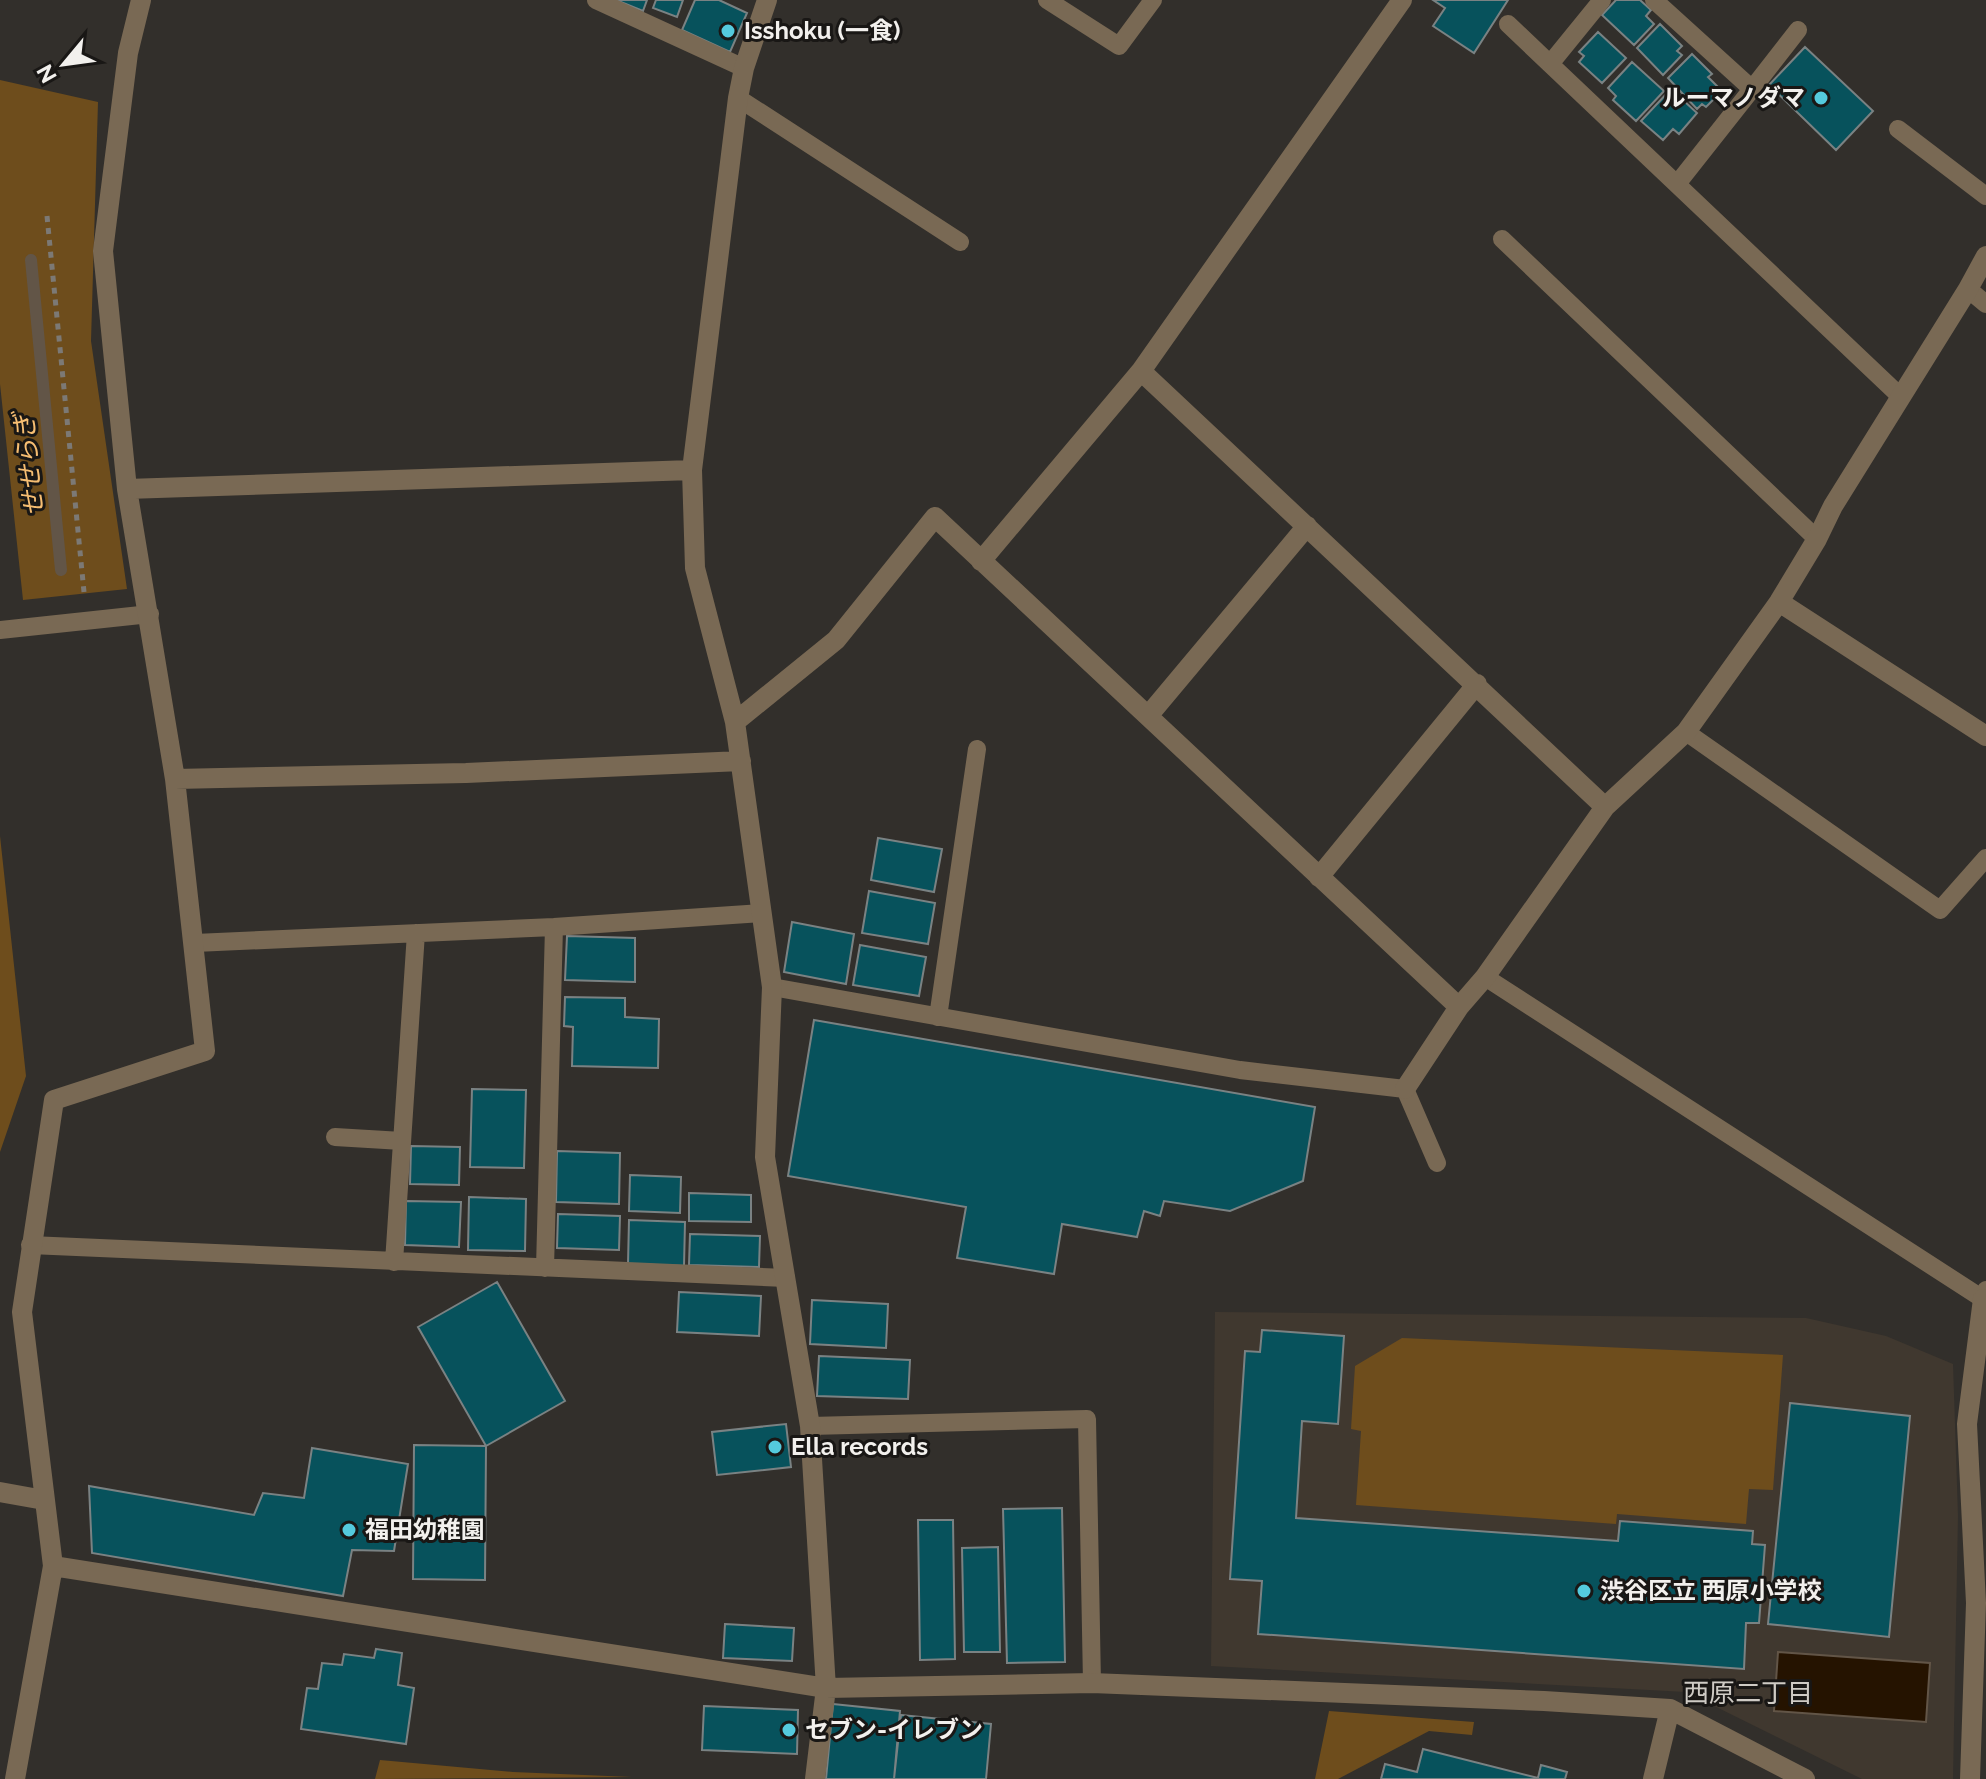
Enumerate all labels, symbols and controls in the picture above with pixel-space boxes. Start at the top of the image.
place label: Isshoku (一食) [744,16,900,45]
marker: Isshoku (一食) [719,22,737,40]
north arrow [24,24,104,104]
text: N [31,60,62,87]
place label: ルーマノダマ [1662,83,1805,112]
marker: ルーマノダマ [1812,89,1830,107]
water label: せせらぎ [8,408,49,518]
place label: Ella records [791,1432,928,1461]
marker: Ella records [766,1438,784,1456]
place label: 福田幼稚園 [365,1515,485,1544]
marker: 福田幼稚園 [340,1521,358,1539]
place label: 渋谷区立 西原小学校 [1600,1576,1822,1605]
marker: 渋谷区立 西原小学校 [1575,1582,1593,1600]
district label: 西原二丁目 [1683,1678,1813,1708]
place label: セブン-イレブン [805,1715,983,1744]
marker: セブン-イレブン [780,1721,798,1739]

